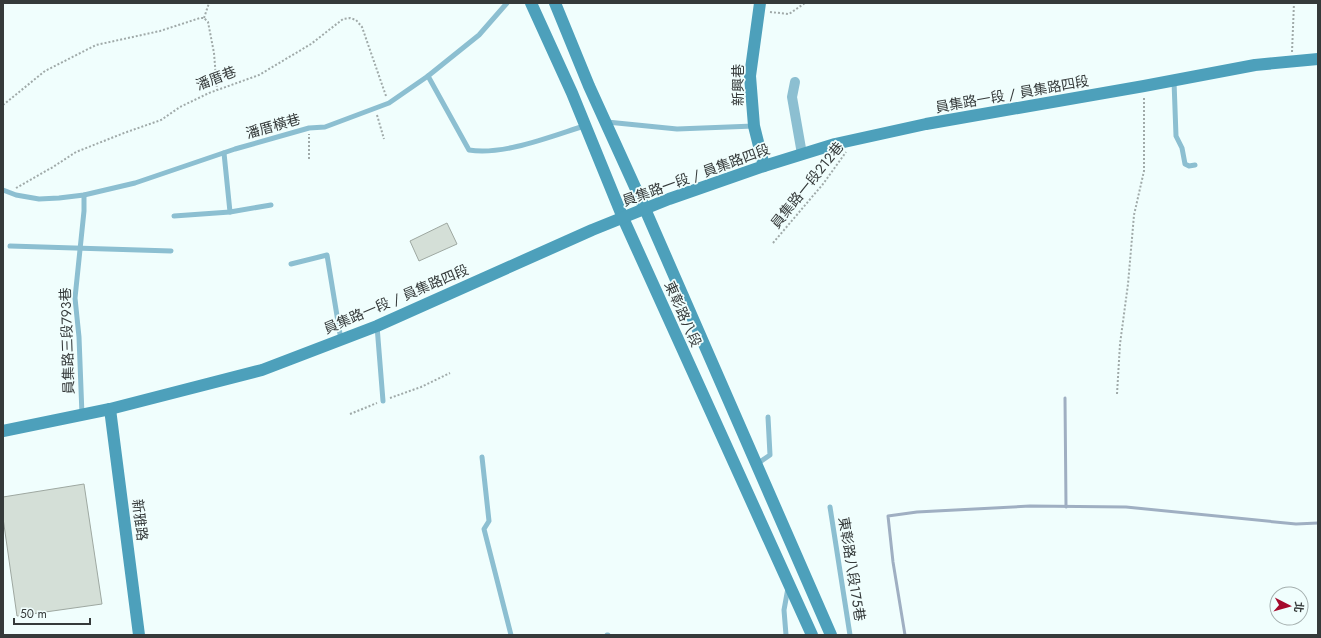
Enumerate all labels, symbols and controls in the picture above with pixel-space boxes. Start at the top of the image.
street label: 潘厝巷 [193,61,239,95]
street label: 新興巷 [728,64,748,106]
street label: 員集路一段 / 員集路四段 [934,71,1090,117]
street label: 潘厝橫巷 [243,109,303,143]
street label: 員集路一段212巷 [766,137,848,233]
street label: 員集路一段 / 員集路四段 [619,139,773,211]
street label: 員集路一段 / 員集路四段 [320,259,472,339]
street label: 東彰路八段 [660,278,706,350]
street label: 員集路三段793巷 [55,287,79,395]
street label: 新雅路 [128,498,152,542]
street label: 東彰路八段175巷 [834,515,870,623]
north arrow [1269,586,1309,626]
scale bar [14,600,90,626]
text: 北 [1290,601,1307,613]
text: 50 m [20,605,47,623]

